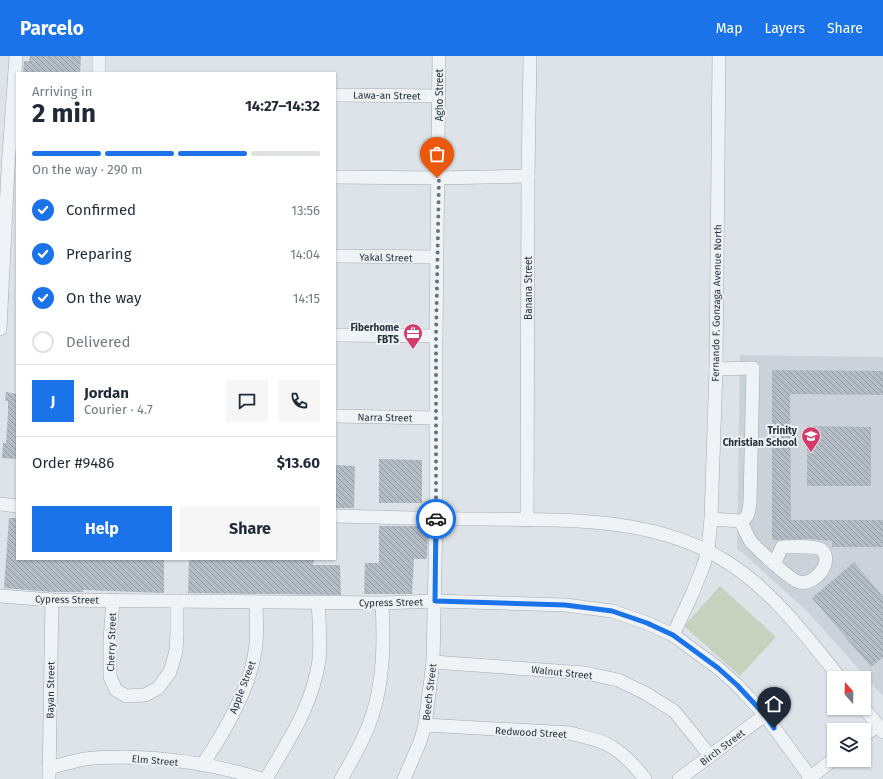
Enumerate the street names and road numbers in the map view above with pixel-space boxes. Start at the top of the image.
street label: Agho Street [434,68,446,121]
street label: Lawa-an Street [353,89,421,103]
street label: Fernando F. Gonzaga Avenue North [710,224,724,382]
street label: Yakal Street [359,252,413,264]
street label: Banana Street [523,256,535,320]
street label: Narra Street [357,412,413,424]
street label: Cypress Street [35,593,99,607]
street label: Cypress Street [359,596,423,610]
street label: Cherry Street [105,612,119,672]
street label: Apple Street [227,659,259,716]
street label: Bayan Street [45,661,58,719]
street label: Beech Street [421,663,439,721]
street label: Walnut Street [531,664,593,682]
street label: Redwood Street [495,725,568,741]
street label: Birch Street [698,727,748,769]
street label: Elm Street [131,753,179,769]

